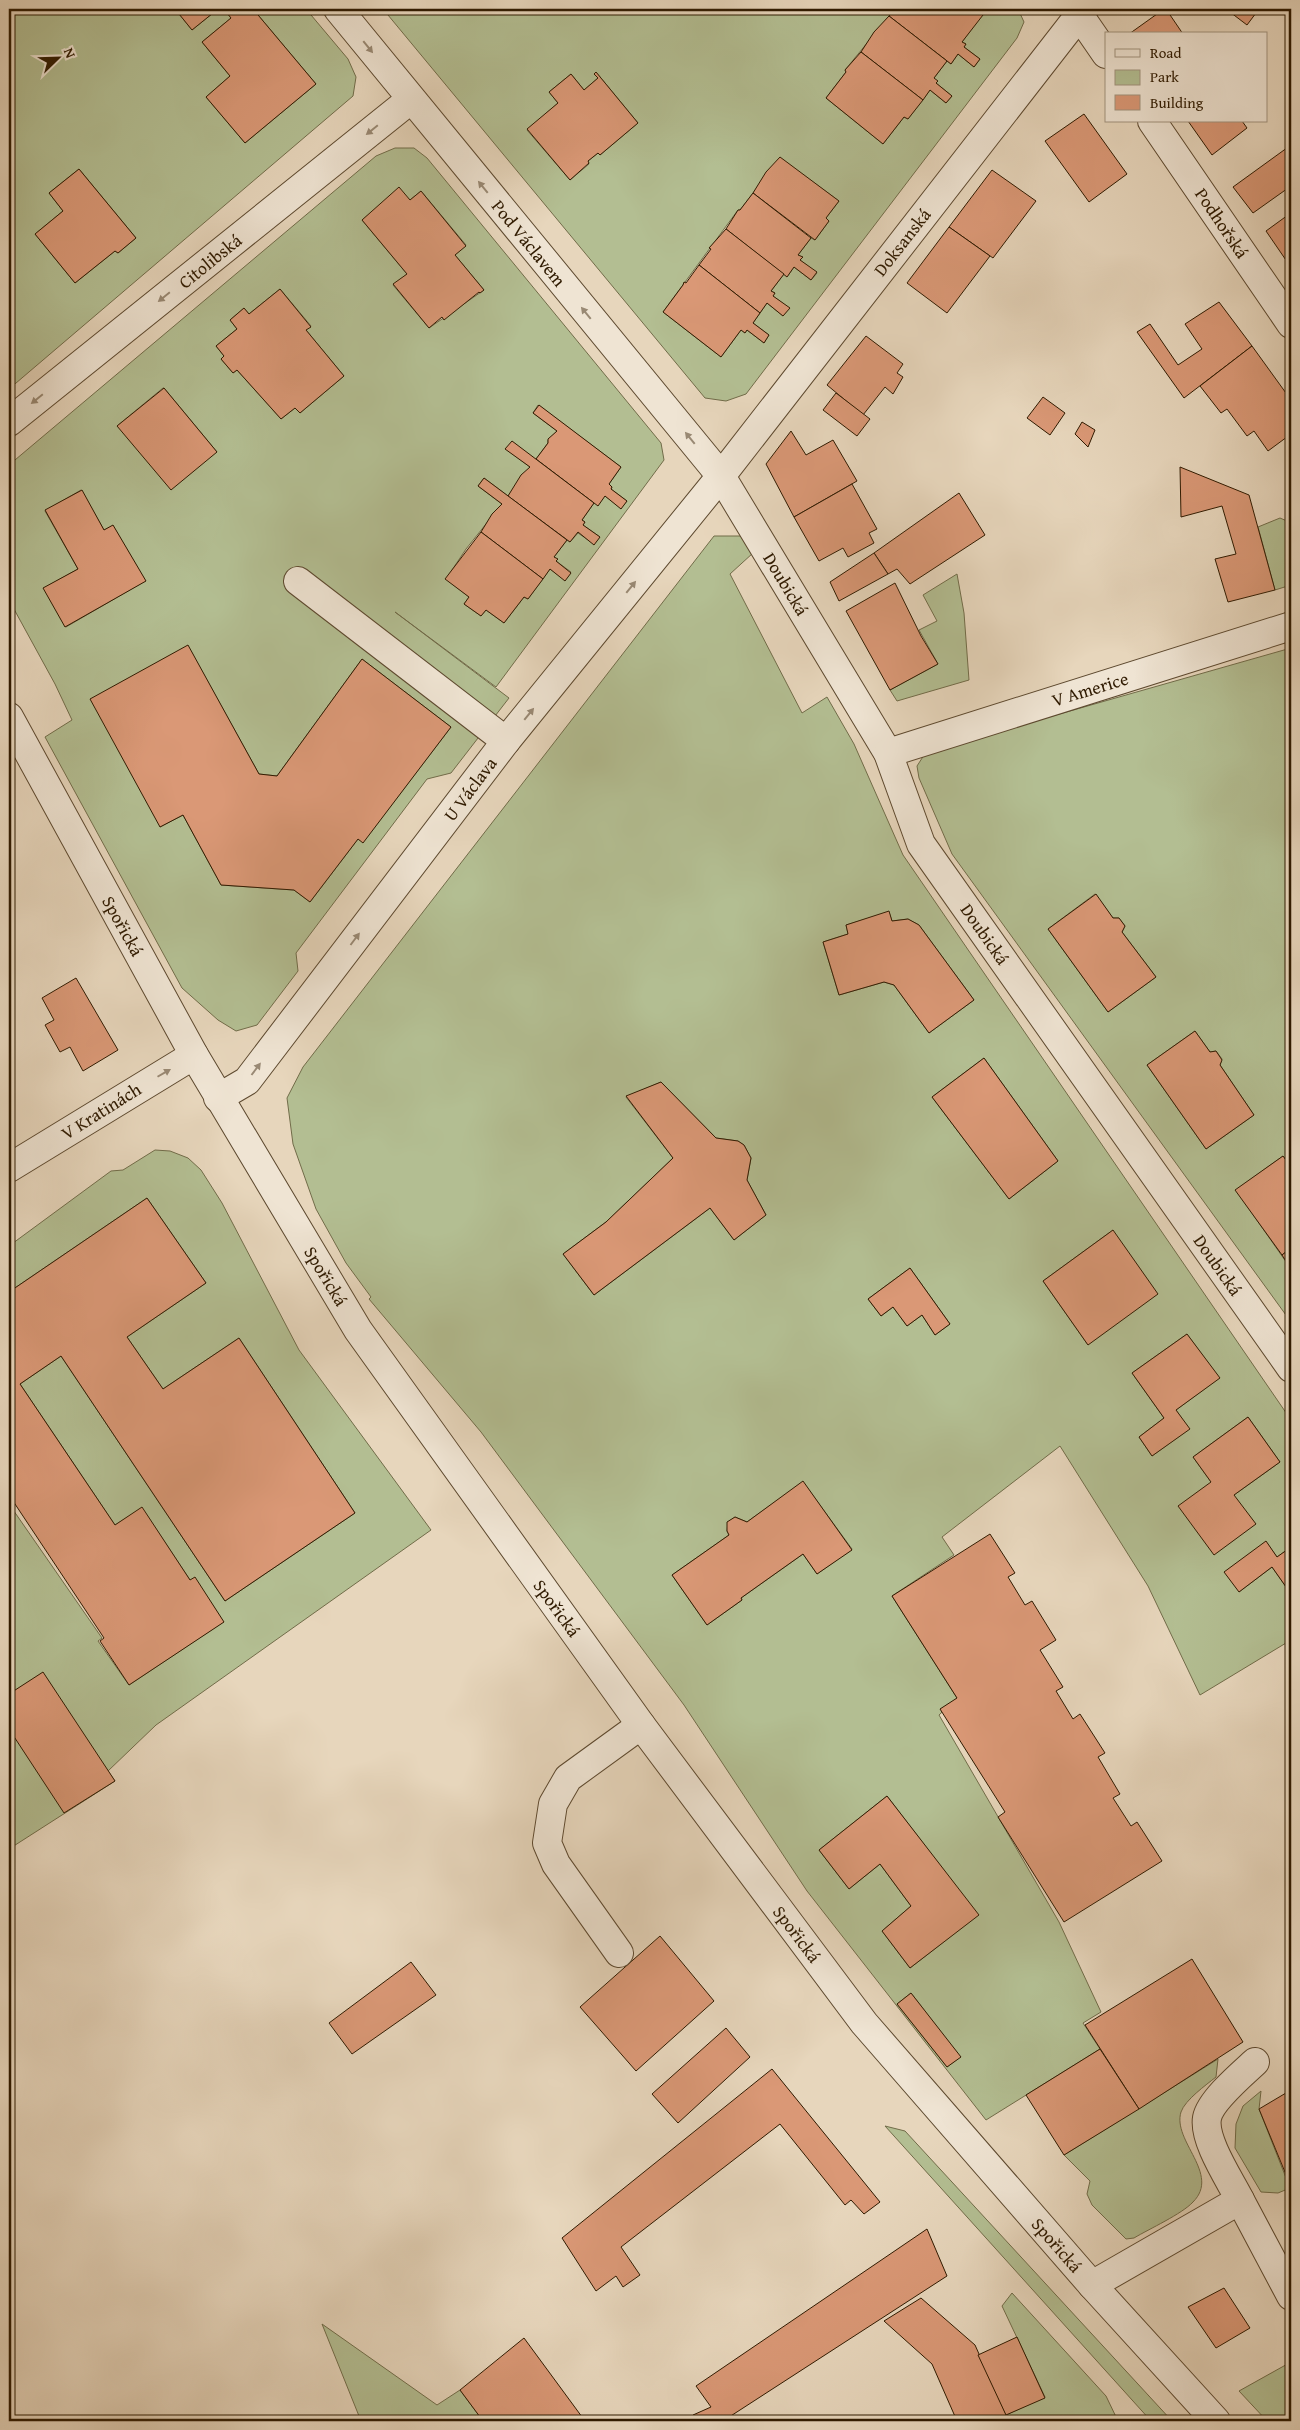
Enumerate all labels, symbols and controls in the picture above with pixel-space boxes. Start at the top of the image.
north arrow [32,32,82,82]
legend [1105,32,1268,122]
one-way arrow [363,40,374,53]
text: Road [1150,42,1181,63]
text: N [59,45,81,62]
text: Park [1150,66,1179,87]
text: Building [1150,92,1204,113]
one-way arrow [365,125,379,135]
one-way arrow [477,181,488,194]
street label: Podhořská [1188,182,1256,264]
street label: Pod Václavem [485,194,573,293]
street label: Doksanská [867,202,938,282]
street label: Citolibská [173,227,248,295]
one-way arrow [158,292,171,303]
one-way arrow [581,307,592,320]
one-way arrow [31,394,44,405]
one-way arrow [684,432,695,445]
street label: Doubická [757,547,816,621]
one-way arrow [625,581,636,594]
street label: V Americe [1048,665,1132,713]
one-way arrow [523,707,534,720]
street label: U Václava [437,751,503,827]
street label: Spořická [95,891,151,962]
street label: Doubická [954,898,1016,971]
one-way arrow [350,933,360,946]
one-way arrow [251,1063,262,1076]
one-way arrow [157,1068,170,1077]
street label: V Kratinách [56,1076,146,1146]
street label: Doubická [1187,1229,1249,1302]
street label: Spořická [298,1241,355,1311]
street label: Spořická [527,1574,587,1643]
street label: Spořická [767,1900,828,1969]
street label: Spořická [1025,2211,1089,2279]

